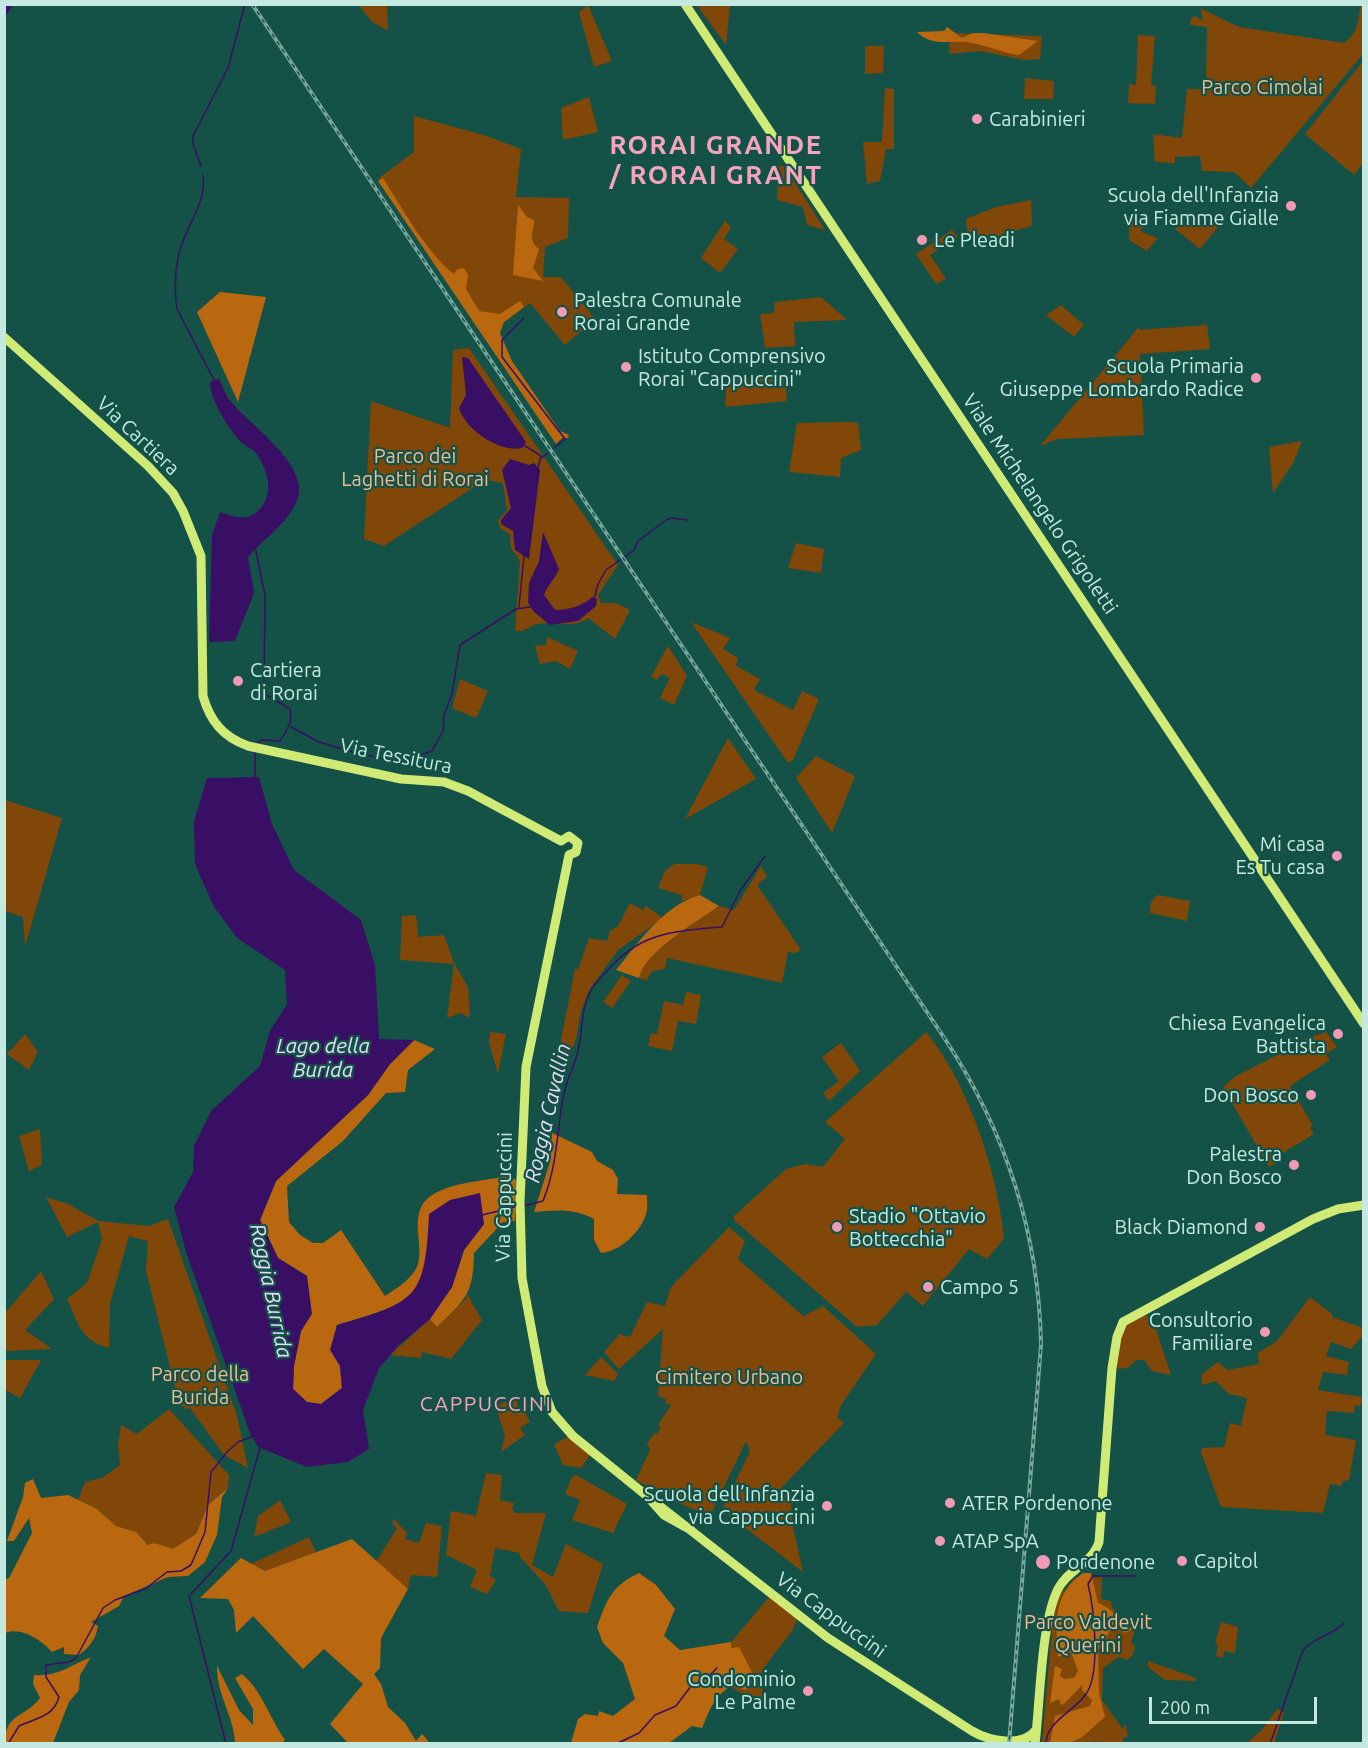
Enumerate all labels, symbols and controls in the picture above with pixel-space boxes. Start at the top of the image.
park label: Parco Cimolai [1201,75,1323,99]
place label: Carabinieri [989,107,1086,131]
marker: Carabinieri [970,112,984,126]
district label: RORAI GRANDE / RORAI GRANT [609,129,823,190]
place label: Scuola dell'Infanzia via Fiamme Gialle [1108,183,1279,230]
marker: Scuola dell'Infanzia via Fiamme Gialle [1284,199,1298,213]
place label: Le Pleadi [934,228,1015,252]
marker: Le Pleadi [915,233,929,247]
place label: Palestra Comunale Rorai Grande [574,288,742,335]
marker: Palestra Comunale Rorai Grande [555,305,569,319]
place label: Istituto Comprensivo Rorai "Cappuccini" [638,344,826,391]
place label: Scuola Primaria Giuseppe Lombardo Radice [1000,354,1244,401]
marker: Istituto Comprensivo Rorai "Cappuccini" [619,360,633,374]
marker: Scuola Primaria Giuseppe Lombardo Radice [1249,371,1263,385]
street label: Viale Michelangelo Grigoletti [957,389,1123,619]
street label: Via Cartiera [91,391,185,481]
park label: Parco dei Laghetti di Rorai [341,444,489,491]
place label: Cartiera di Rorai [250,658,322,705]
marker: Cartiera di Rorai [231,674,245,688]
street label: Via Tessitura [338,733,454,779]
place label: Mi casa Es Tu casa [1235,832,1325,879]
marker: Mi casa Es Tu casa [1330,849,1344,863]
place label: Chiesa Evangelica Battista [1168,1011,1326,1058]
marker: Chiesa Evangelica Battista [1331,1027,1345,1041]
water label: Lago della Burida [276,1033,370,1083]
water label: Roggia Cavallin [520,1041,576,1185]
place label: Don Bosco [1203,1083,1299,1107]
marker: Don Bosco [1304,1088,1318,1102]
street label: Via Cappuccini [491,1132,517,1262]
place label: Palestra Don Bosco [1186,1142,1282,1189]
marker: Palestra Don Bosco [1287,1158,1301,1172]
place label: Stadio "Ottavio Bottecchia" [849,1204,986,1251]
place label: Black Diamond [1114,1215,1248,1239]
marker: Stadio "Ottavio Bottecchia" [830,1220,844,1234]
marker: Black Diamond [1253,1220,1267,1234]
water label: Roggia Burrida [244,1222,298,1360]
place label: Campo 5 [940,1275,1019,1299]
marker: Campo 5 [921,1280,935,1294]
place label: Consultorio Familiare [1149,1308,1253,1355]
marker: Consultorio Familiare [1258,1325,1272,1339]
park label: Parco della Burida [151,1362,249,1409]
park label: Cimitero Urbano [655,1365,803,1389]
district label: CAPPUCCINI [420,1391,552,1417]
place label: Scuola dell’Infanzia via Cappuccini [644,1482,815,1529]
place label: ATER Pordenone [962,1491,1113,1515]
marker: ATER Pordenone [943,1496,957,1510]
marker: Scuola dell’Infanzia via Cappuccini [820,1499,834,1513]
place label: ATAP SpA [952,1529,1039,1553]
marker: ATAP SpA [933,1534,947,1548]
place label: Capitol [1194,1549,1258,1573]
place label: Pordenone [1056,1550,1155,1574]
marker: Pordenone [1034,1553,1052,1571]
marker: Capitol [1175,1554,1189,1568]
street label: Via Cappuccini [771,1567,891,1663]
park label: Parco Valdevit Querini [1024,1610,1152,1657]
place label: Condominio Le Palme [687,1667,796,1714]
marker: Condominio Le Palme [801,1684,815,1698]
scale bar [1152,1685,1320,1723]
text: 200 m [1160,1697,1210,1717]

